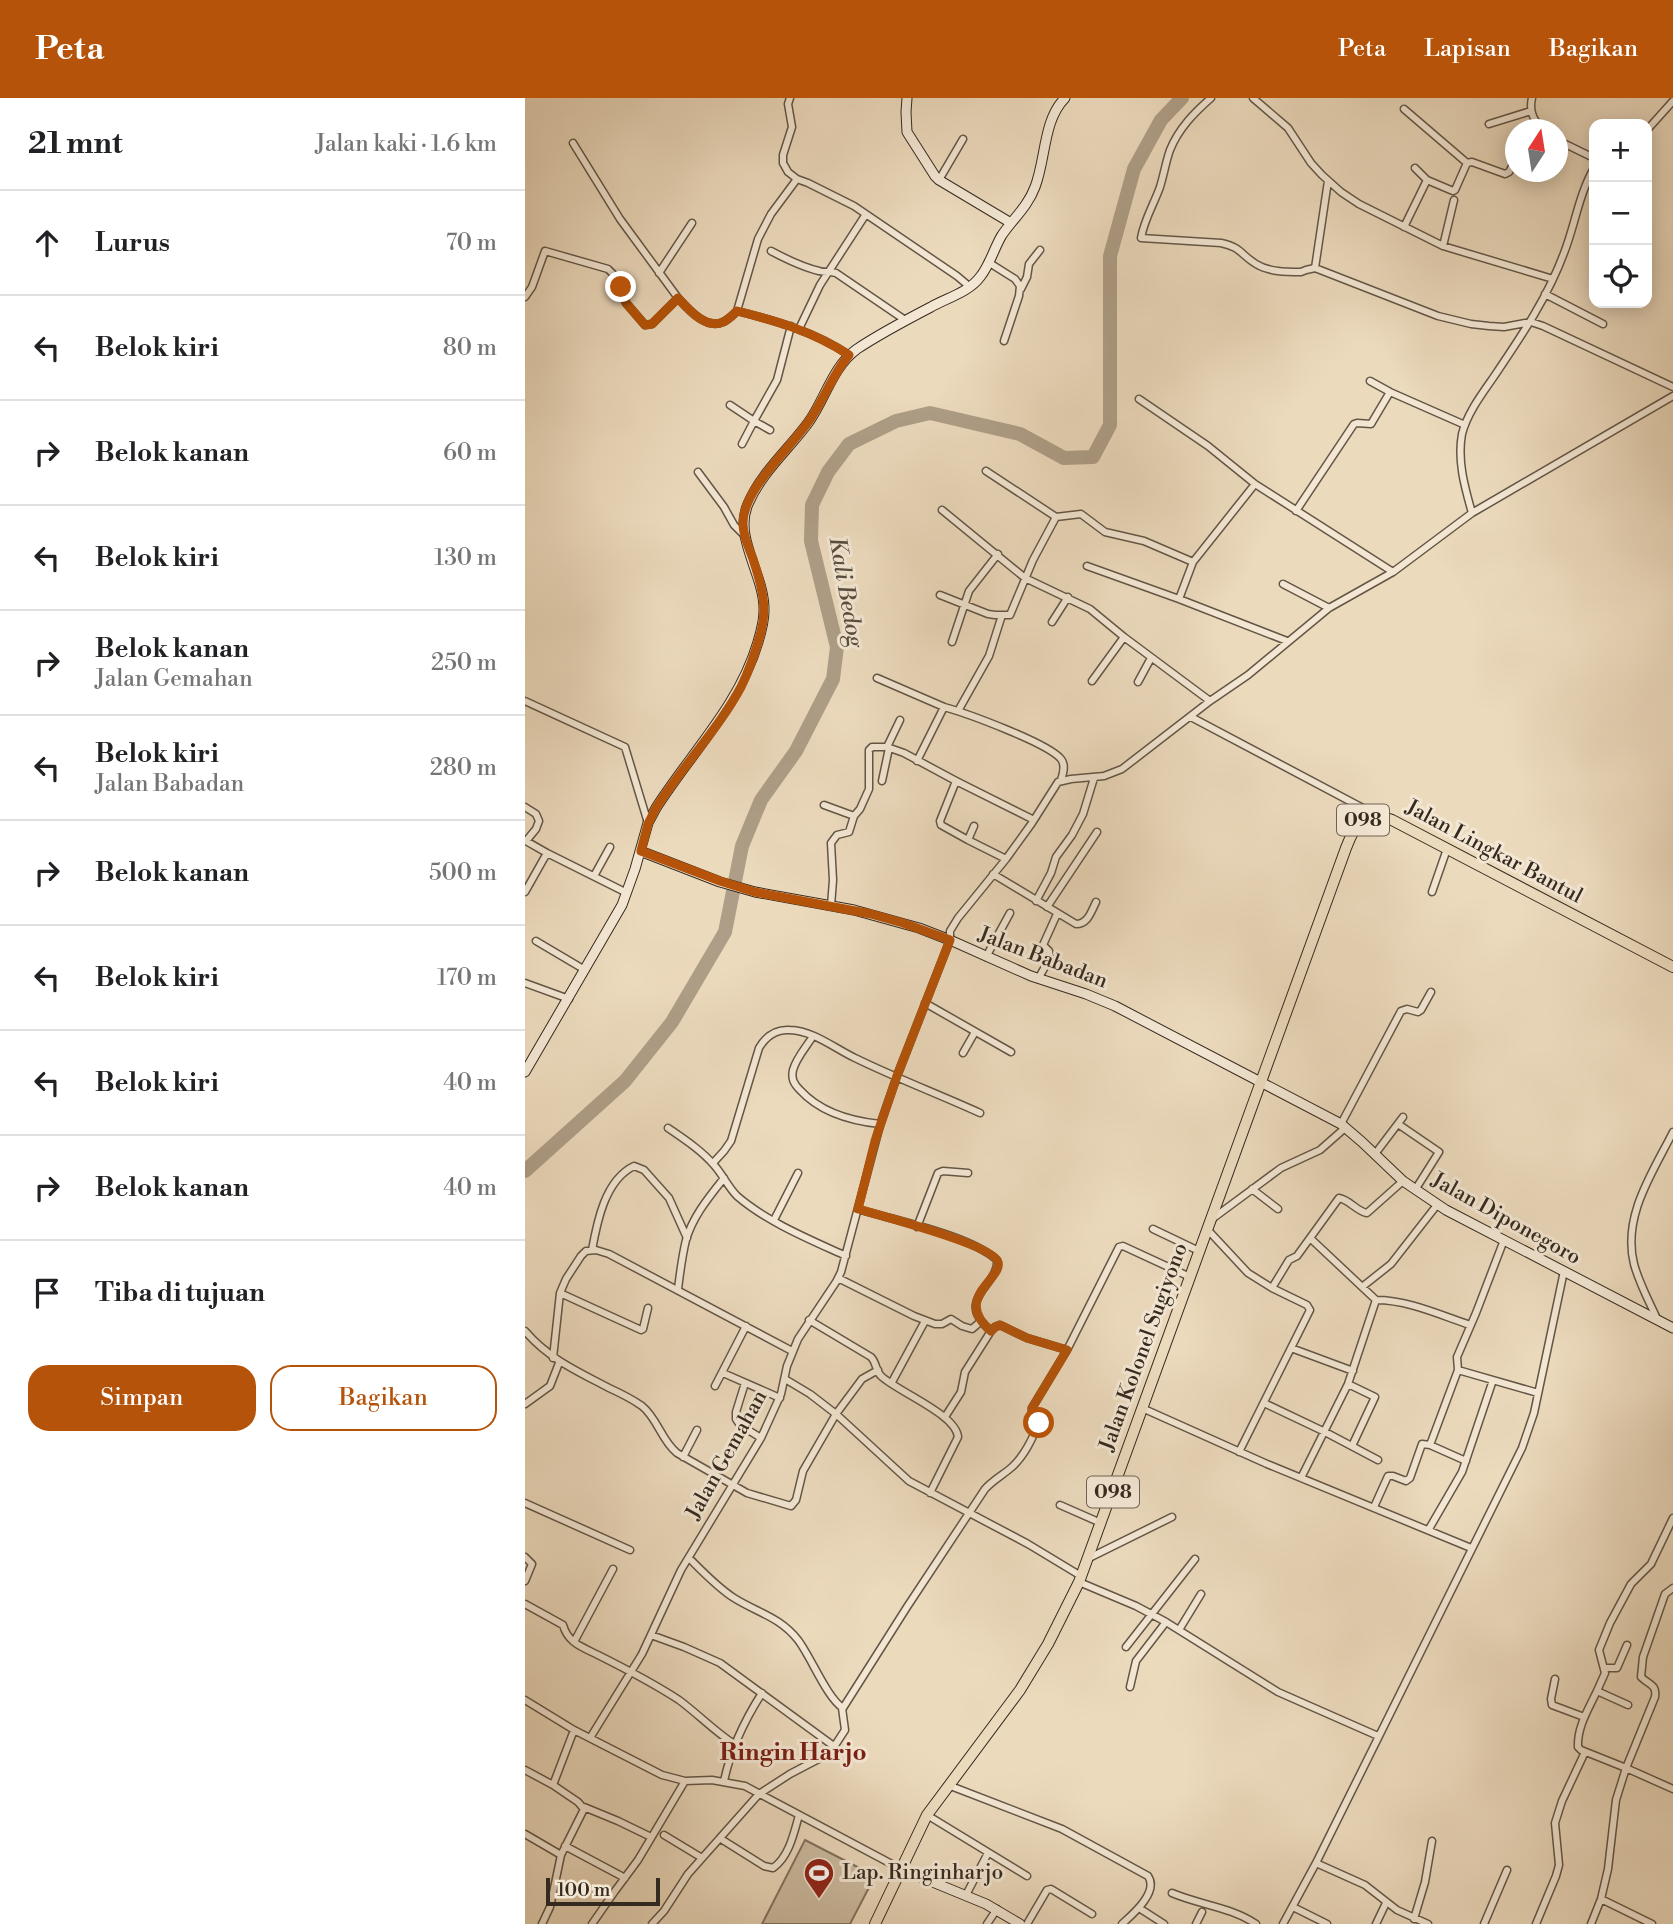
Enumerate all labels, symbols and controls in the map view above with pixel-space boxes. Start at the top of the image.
text: Peta [35,29,104,70]
text: Peta [1338,34,1386,64]
text: Lapisan [1424,34,1511,64]
text: Bagikan [1549,34,1638,64]
north arrow [1505,119,1568,182]
map controls [1589,119,1652,308]
button: + [1589,119,1652,182]
text: 21 mnt [28,125,123,163]
text: Jalan kaki · 1.6 km [315,130,497,158]
button: − [1589,182,1652,245]
icon: ahead [28,224,66,262]
text: Lurus [95,227,170,259]
text: 70 m [446,229,497,257]
button: locate [1589,245,1652,308]
route end [605,271,636,302]
icon: left [28,329,66,367]
text: Belok kiri [95,332,219,364]
text: 80 m [443,334,497,362]
icon: right [28,434,66,472]
text: Belok kanan [95,437,249,469]
text: 60 m [443,439,497,467]
water label: Kali Bedog [823,534,870,651]
icon: left [28,539,66,577]
text: Belok kiri [95,542,219,574]
text: 130 m [434,544,497,572]
text: Belok kanan [95,633,249,665]
icon: right [28,644,66,682]
text: 250 m [431,649,497,677]
text: Jalan Gemahan [95,665,253,693]
text: Belok kiri [95,738,219,770]
icon: left [28,749,66,787]
text: 280 m [430,754,497,782]
text: Jalan Babadan [95,770,244,798]
street label: Jalan Lingkar Bantul [1400,794,1587,910]
road number: 098 [1337,804,1389,835]
icon: right [28,854,66,892]
text: Belok kanan [95,857,249,889]
text: 500 m [429,859,497,887]
street label: Jalan Babadan [974,921,1112,995]
icon: left [28,959,66,997]
text: Belok kiri [95,962,219,994]
text: 170 m [437,964,497,992]
icon: left [28,1064,66,1102]
text: Belok kiri [95,1067,219,1099]
text: 40 m [443,1069,497,1097]
street label: Jalan Diponegoro [1426,1167,1585,1271]
icon: right [28,1169,66,1207]
text: Belok kanan [95,1172,249,1204]
text: 40 m [443,1174,497,1202]
street label: Jalan Kolonel Sugiyono [1094,1239,1194,1456]
icon: arrive [28,1274,66,1312]
text: Tiba di tujuan [95,1277,265,1309]
button: Simpan [28,1365,256,1431]
button: Bagikan [270,1365,497,1431]
street label: Jalan Gemahan [680,1385,774,1525]
route start [1023,1407,1054,1438]
road number: 098 [1087,1476,1139,1508]
district label: Ringin Harjo [719,1738,867,1768]
sports icon: Lap. Ringinharjo [802,1856,836,1900]
place label: Lap. Ringinharjo [842,1860,1003,1886]
scale bar [546,1875,660,1907]
text: 100 m [557,1878,610,1902]

